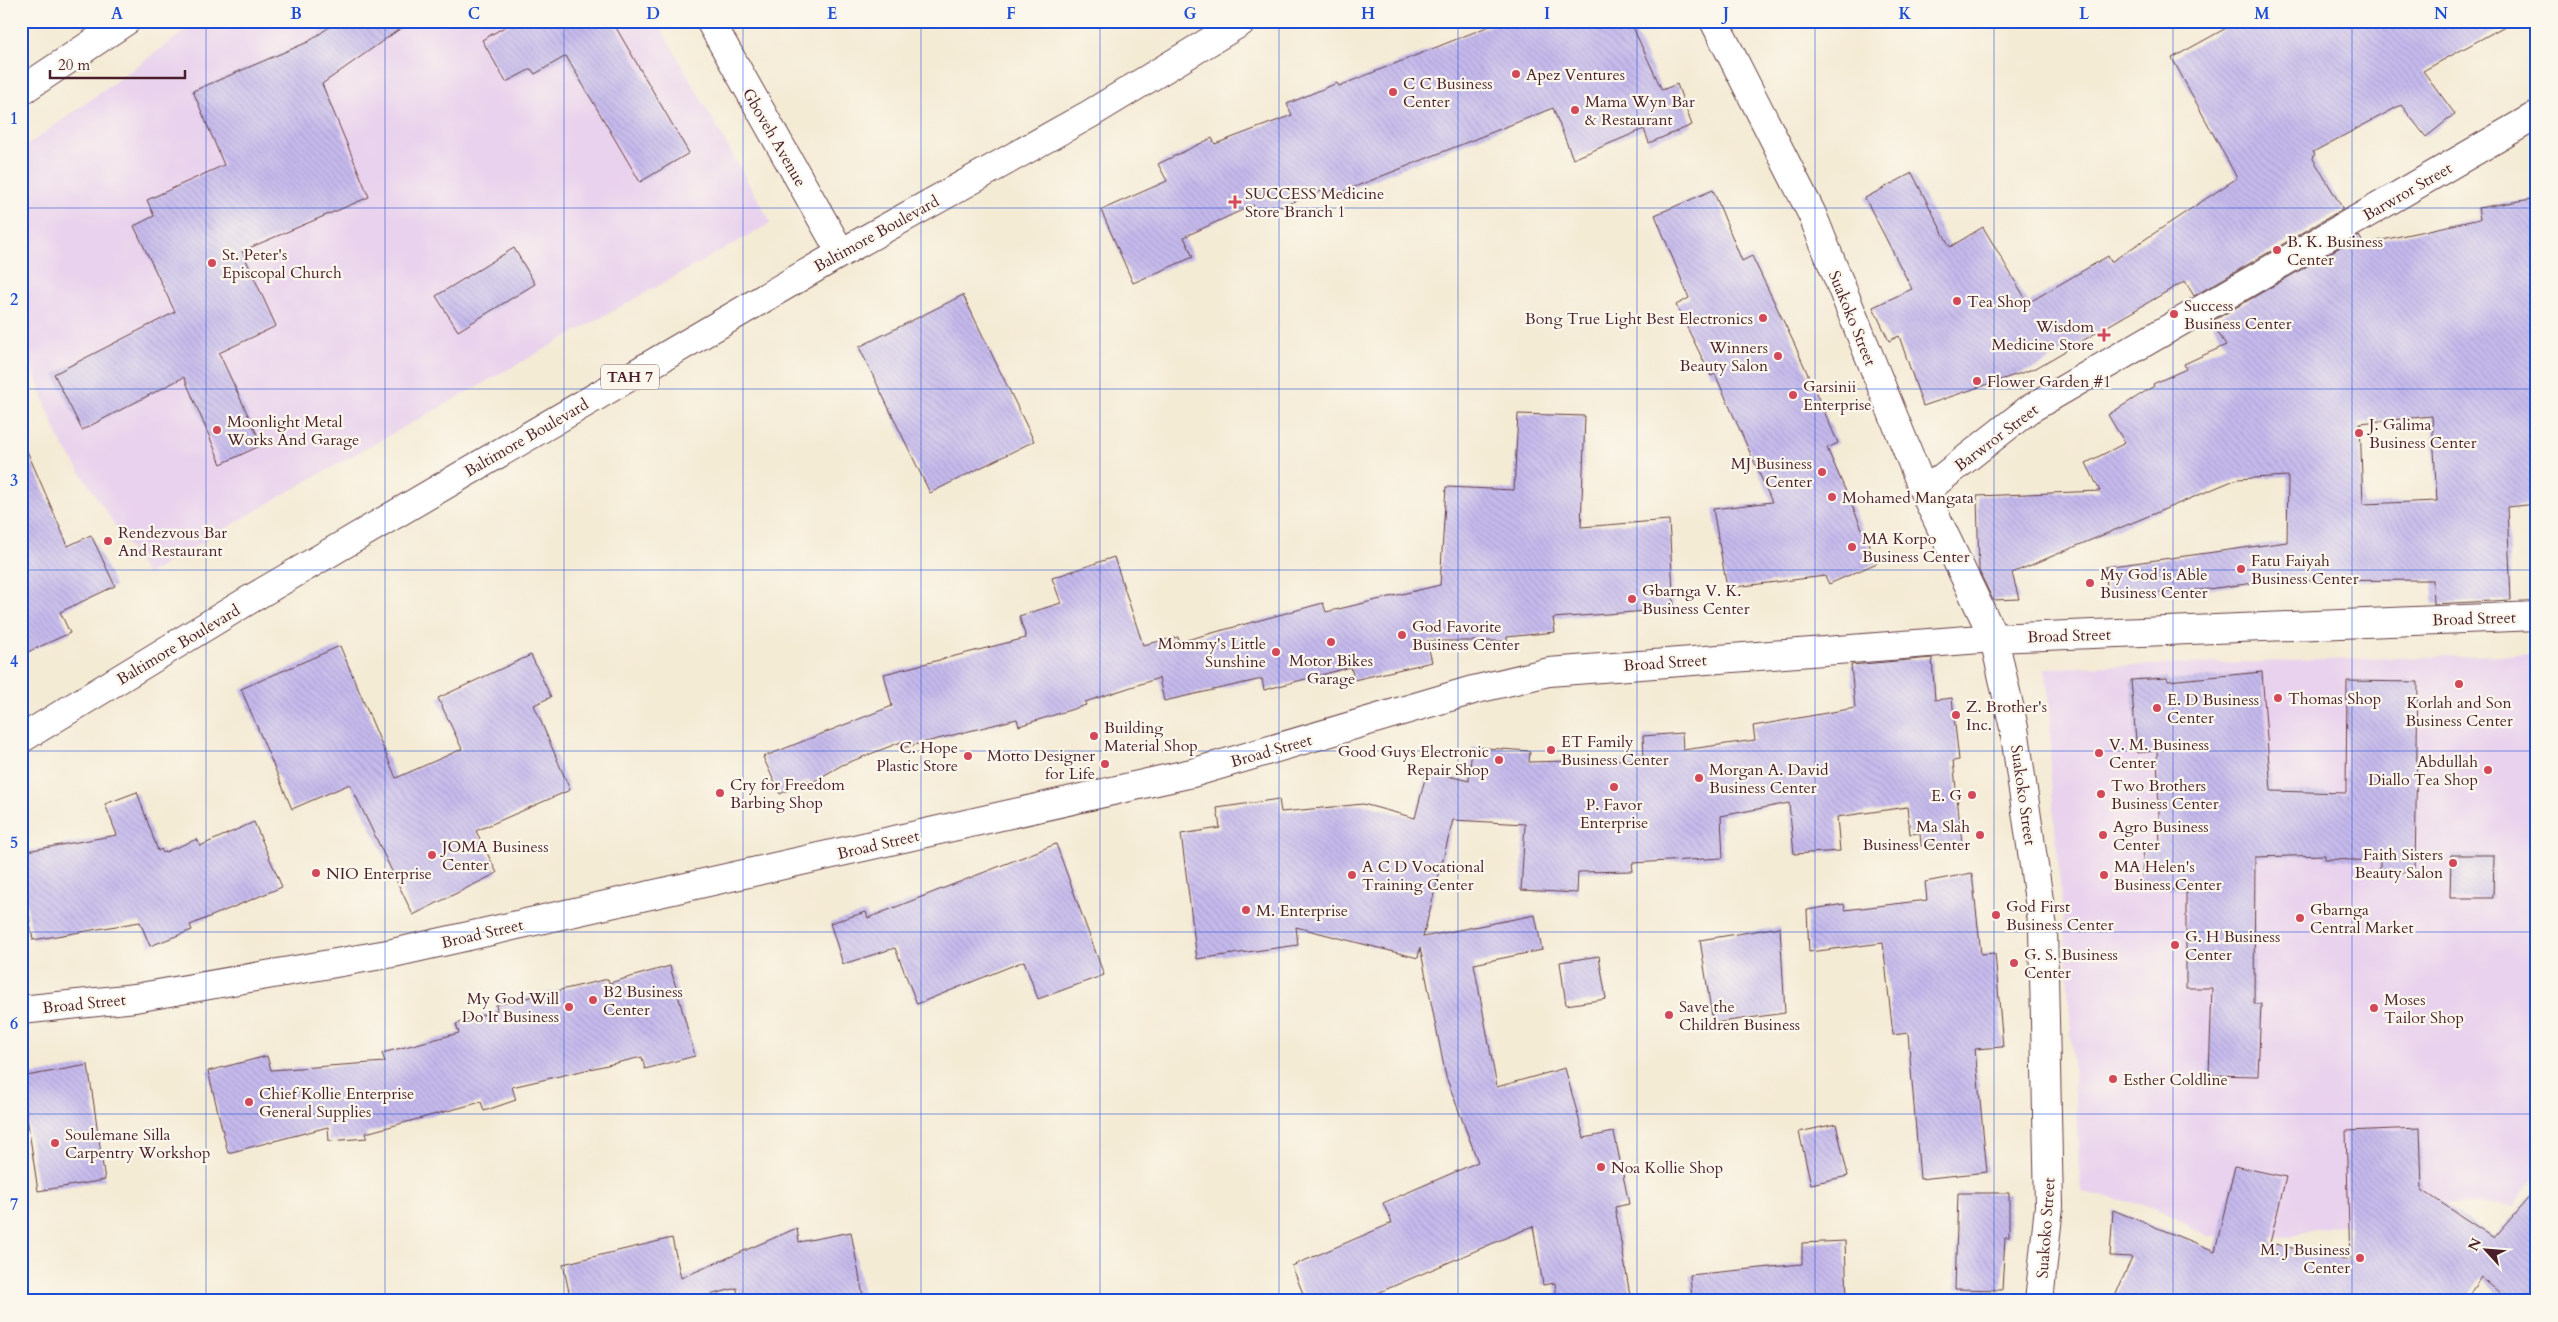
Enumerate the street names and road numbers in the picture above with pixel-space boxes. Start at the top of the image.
street label: Gboveh Avenue [737,84,811,191]
street label: Barwror Street [2359,157,2456,226]
street label: Baltimore Boulevard [810,190,943,277]
street label: Suakoko Street [1823,267,1881,369]
road number: TAH 7 [601,364,659,390]
street label: Baltimore Boulevard [460,393,593,482]
street label: Barwror Street [1950,399,2043,477]
street label: Baltimore Boulevard [113,599,245,690]
street label: Broad Street [2432,607,2516,631]
street label: Broad Street [2027,624,2111,648]
street label: Broad Street [1623,649,1708,677]
street label: Broad Street [1228,729,1314,773]
street label: Suakoko Street [2005,744,2041,847]
street label: Broad Street [835,825,921,865]
street label: Broad Street [439,914,525,954]
street label: Broad Street [41,989,127,1019]
street label: Suakoko Street [2032,1177,2060,1279]

